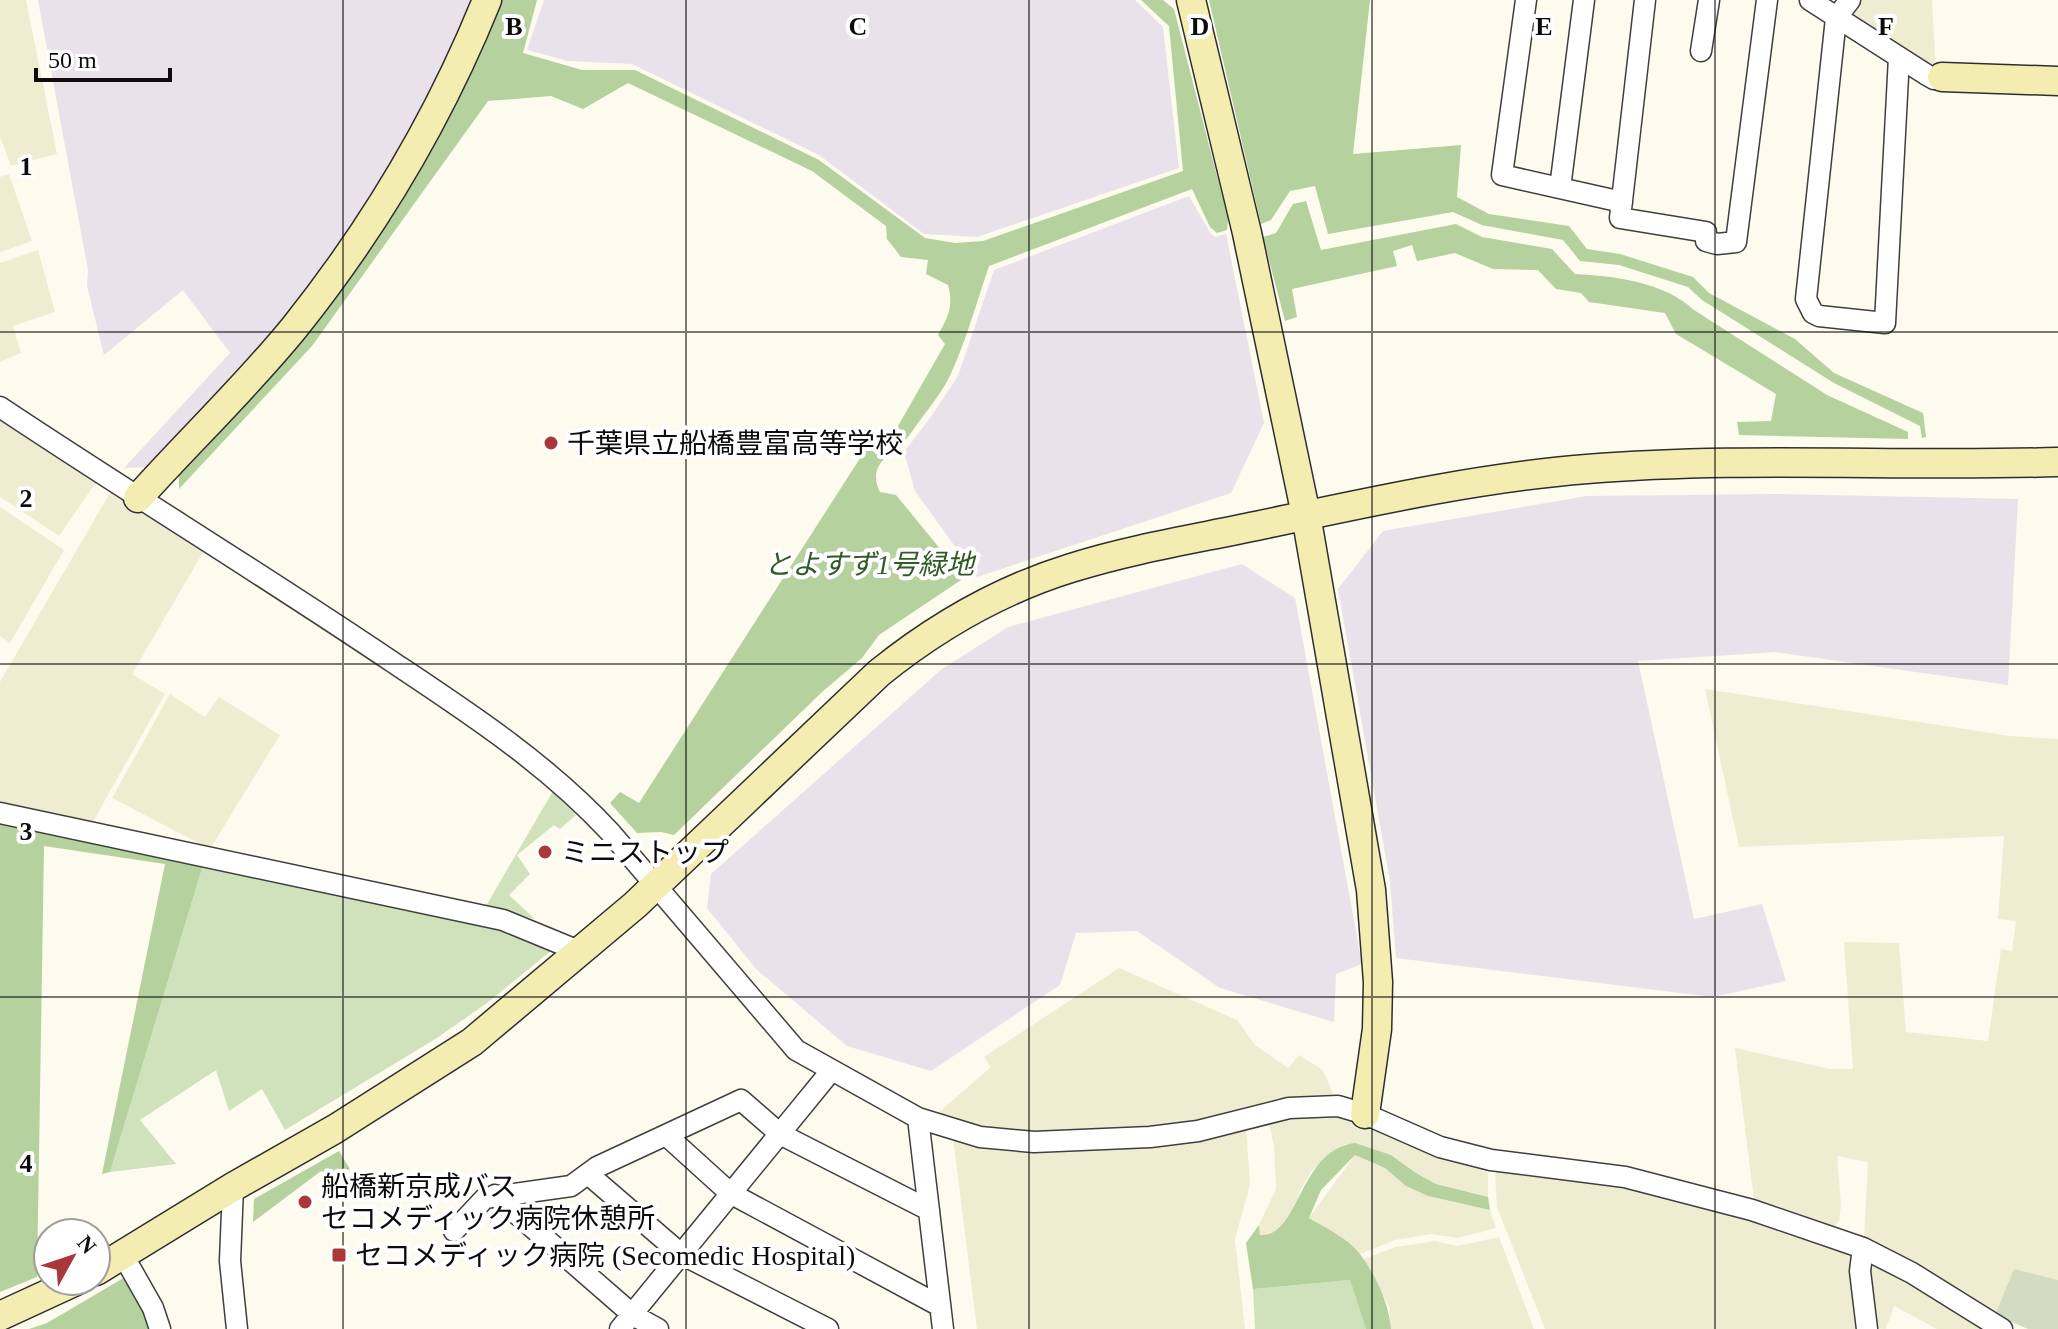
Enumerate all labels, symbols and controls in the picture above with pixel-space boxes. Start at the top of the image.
text: B [505,12,523,41]
text: C [849,12,867,41]
text: D [1191,12,1209,41]
text: E [1535,12,1553,41]
text: F [1878,12,1894,41]
scale bar [36,32,170,82]
text: 50 m [48,47,97,73]
text: 1 [20,152,33,181]
place label: 千葉県立船橋豊富高等学校 [567,428,903,459]
marker: 千葉県立船橋豊富高等学校 [542,434,560,452]
text: 2 [20,484,33,513]
park label: とよすず1号緑地 [764,549,977,580]
text: 3 [20,817,33,846]
place label: ミニストップ [561,837,729,868]
marker: ミニストップ [536,843,554,861]
text: 4 [20,1149,33,1178]
place label: 船橋新京成バス セコメディック病院休憩所 [321,1171,655,1234]
marker: 船橋新京成バス セコメディック病院休憩所 [296,1193,314,1211]
north arrow [32,1217,112,1297]
text: N [72,1230,102,1259]
place label: セコメディック病院 (Secomedic Hospital) [355,1240,855,1271]
marker: セコメディック病院 (Secomedic Hospital) [330,1246,348,1264]

